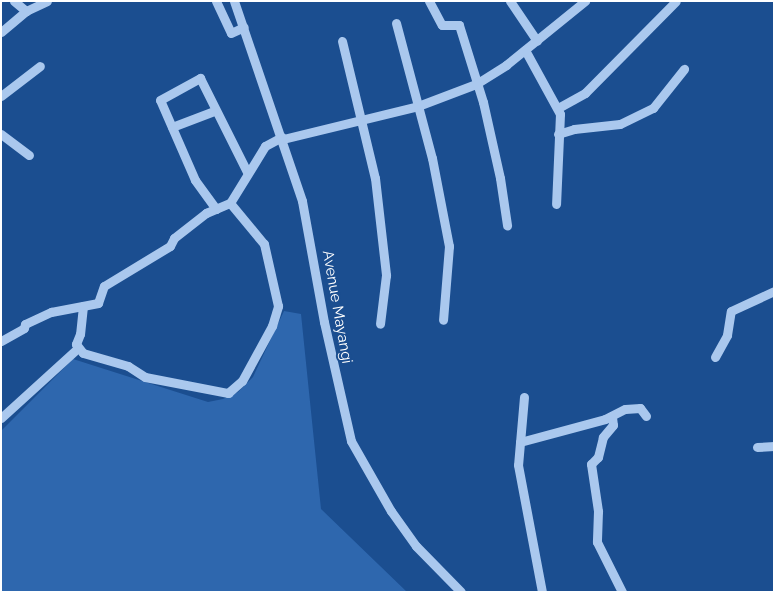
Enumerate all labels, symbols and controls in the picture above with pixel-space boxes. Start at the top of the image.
street label: Avenue Mayangi [318,249,356,365]

